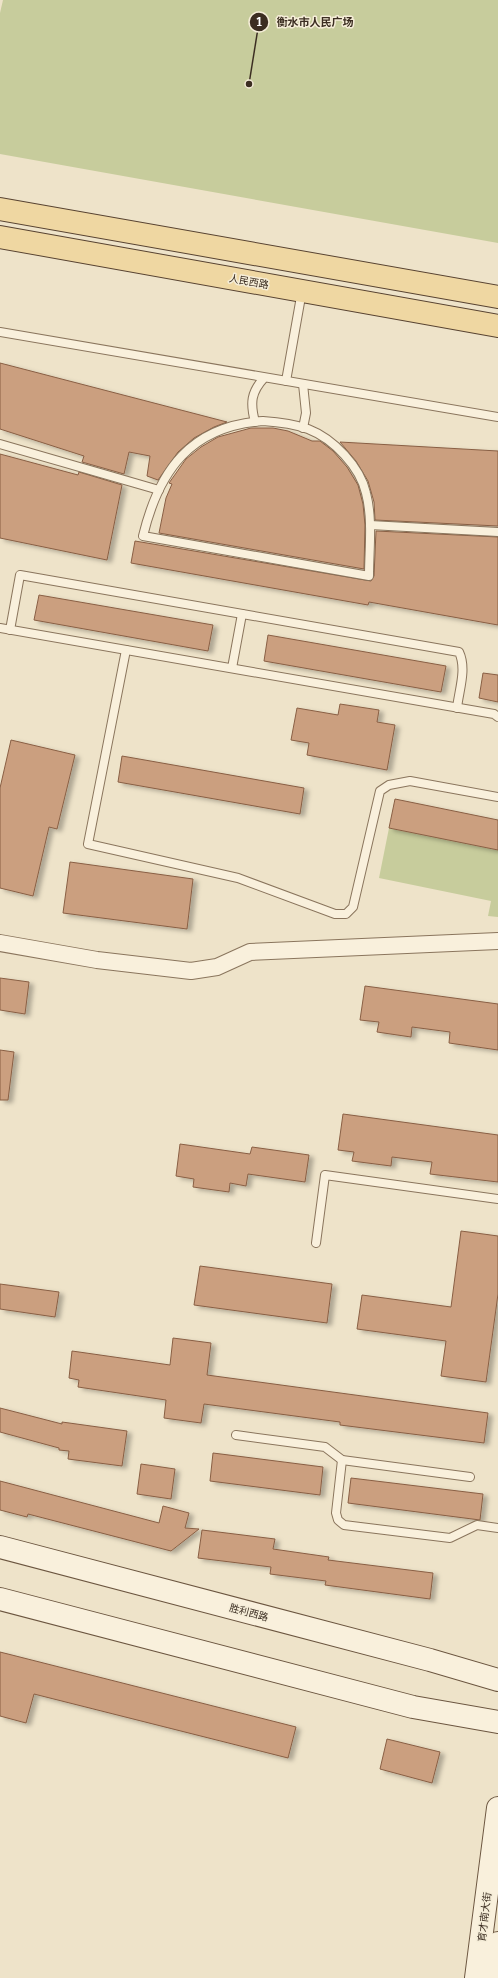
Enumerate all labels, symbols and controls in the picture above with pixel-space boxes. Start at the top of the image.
callout: 衡水市人民广场 [249,11,362,34]
text: 1 [256,15,262,29]
text: 衡水市人民广场 [277,16,354,29]
street label: 人民西路 [228,273,270,291]
street label: 胜利西路 [228,1602,270,1624]
street label: 育才南大街 [476,1892,494,1943]

